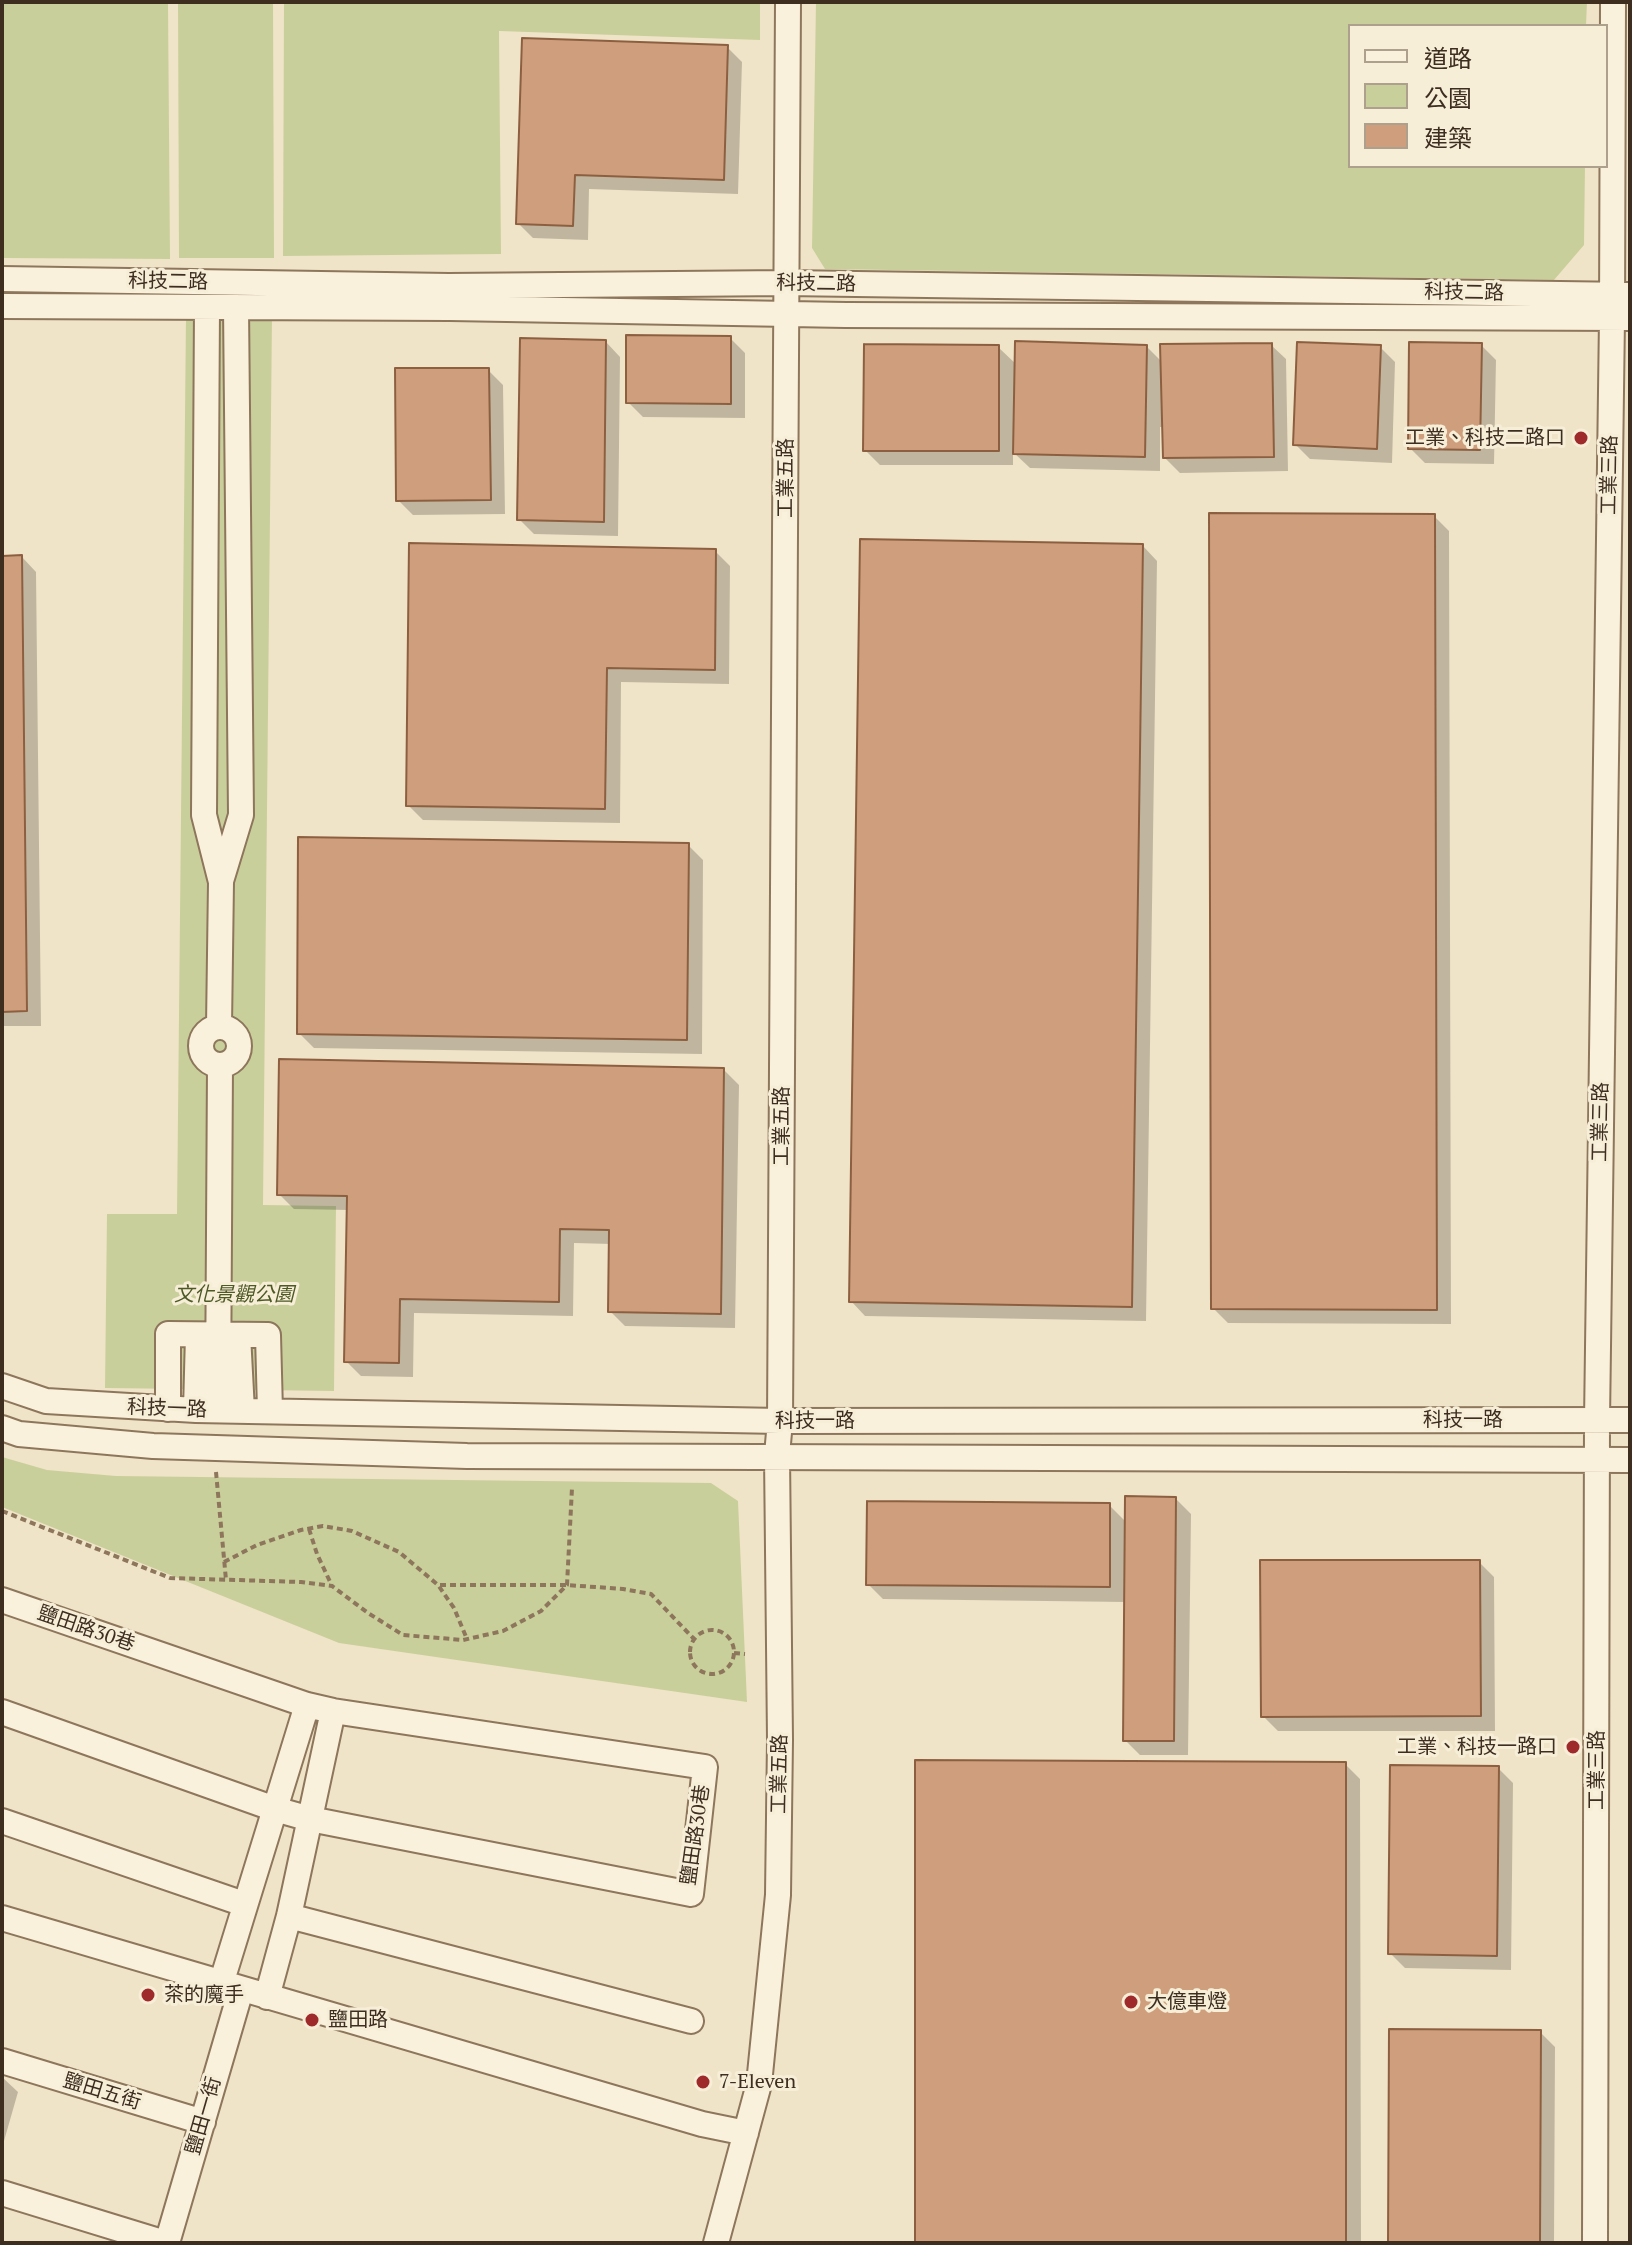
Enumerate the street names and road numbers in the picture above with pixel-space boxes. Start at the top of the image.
street label: 科技二路 [128,269,208,295]
street label: 科技二路 [776,271,856,297]
street label: 科技二路 [1424,280,1504,306]
street label: 工業三路 [1597,435,1623,515]
street label: 工業五路 [774,438,798,518]
street label: 工業三路 [1588,1082,1614,1162]
street label: 工業五路 [770,1086,794,1166]
street label: 科技一路 [127,1396,207,1422]
street label: 科技一路 [1423,1408,1503,1432]
street label: 科技一路 [775,1409,855,1433]
street label: 鹽田路30巷 [34,1601,138,1657]
street label: 工業三路 [1585,1730,1609,1810]
street label: 工業五路 [767,1734,793,1814]
street label: 鹽田路30巷 [677,1783,715,1887]
street label: 鹽田五街 [60,2069,144,2115]
street label: 鹽田一街 [181,2074,227,2158]

